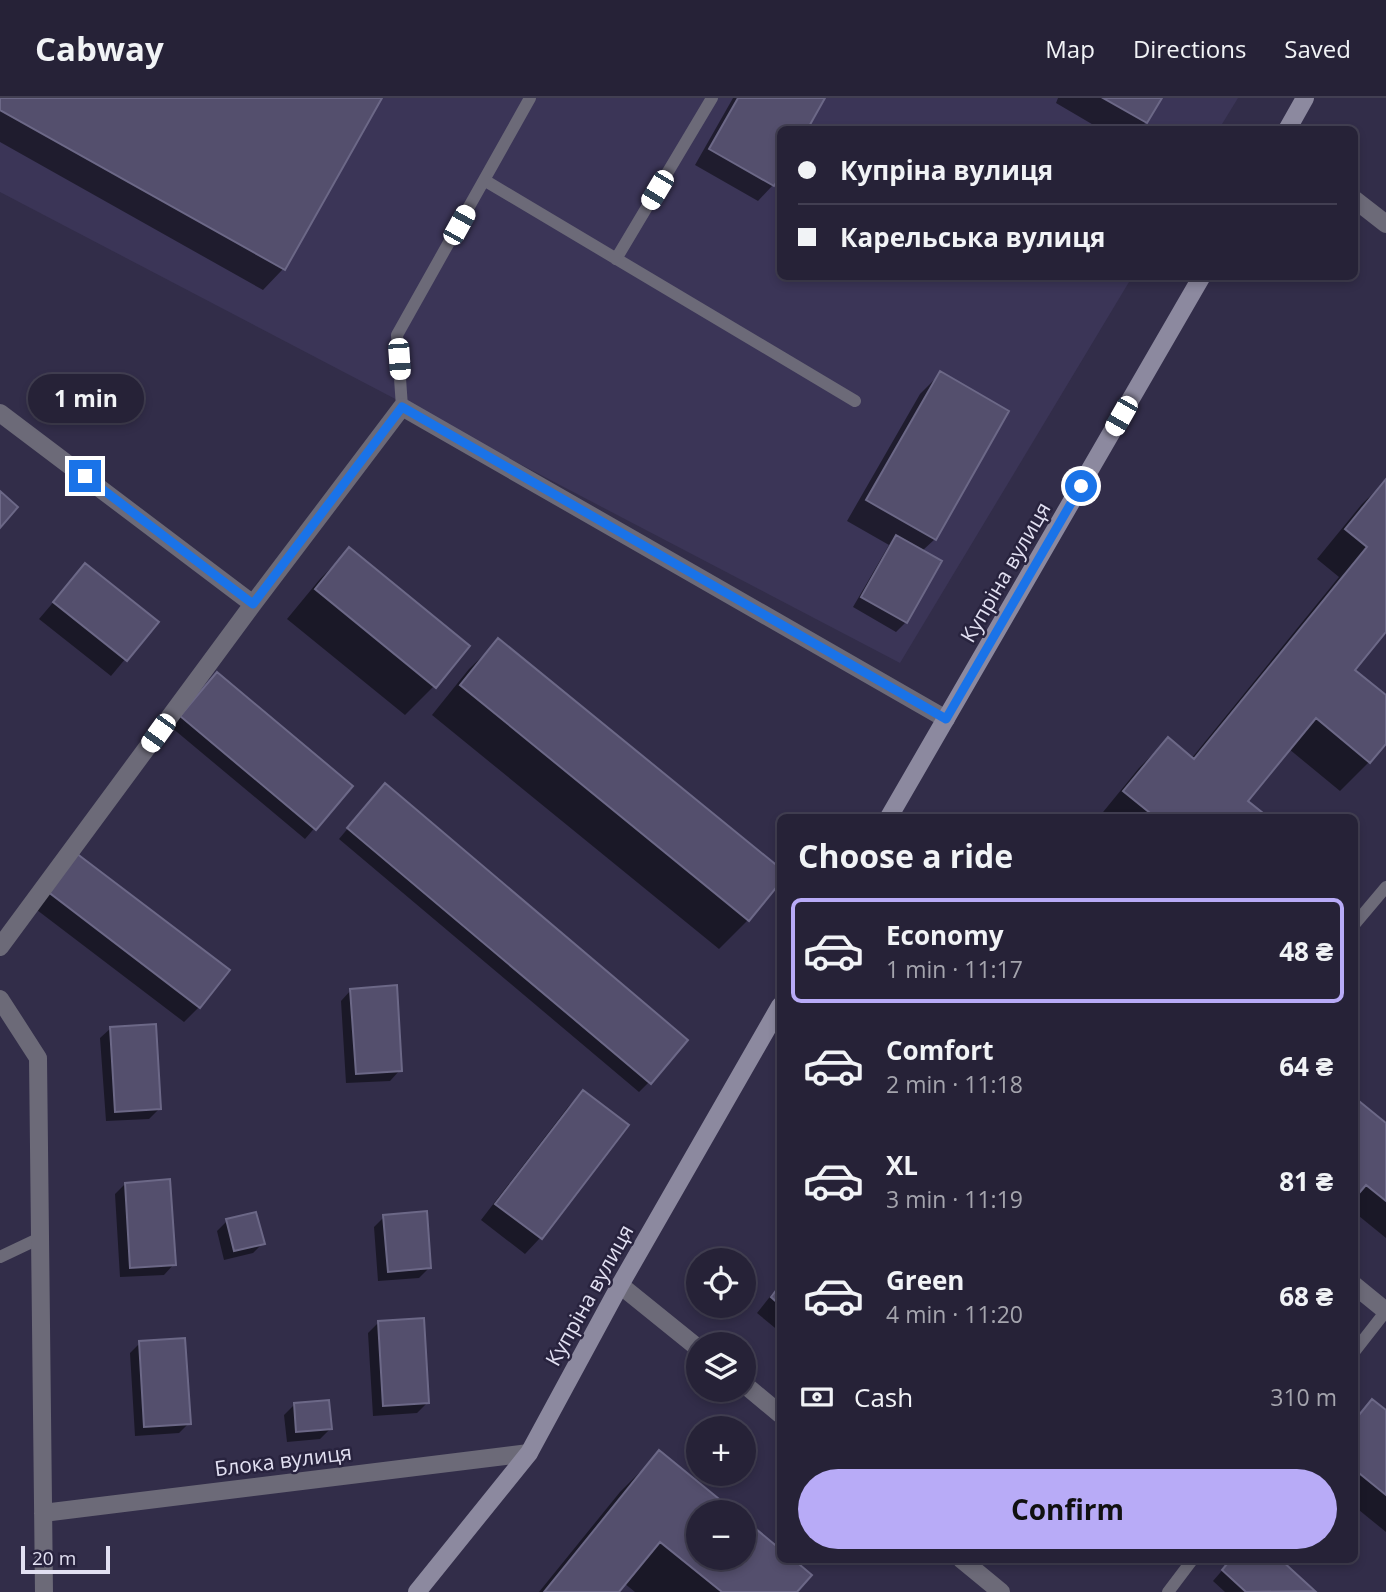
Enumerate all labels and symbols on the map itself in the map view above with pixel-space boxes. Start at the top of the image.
car [638,167,677,213]
car [440,202,479,248]
car [388,337,411,381]
callout: 1 min [27,374,143,424]
car [1102,393,1141,439]
route end [69,460,101,492]
route start [1065,470,1097,502]
street label: Купріна вулиця [953,497,1057,647]
car [138,710,179,756]
street label: Купріна вулиця [539,1219,639,1371]
street label: Блока вулиця [213,1438,353,1482]
scale bar [21,1543,110,1575]

